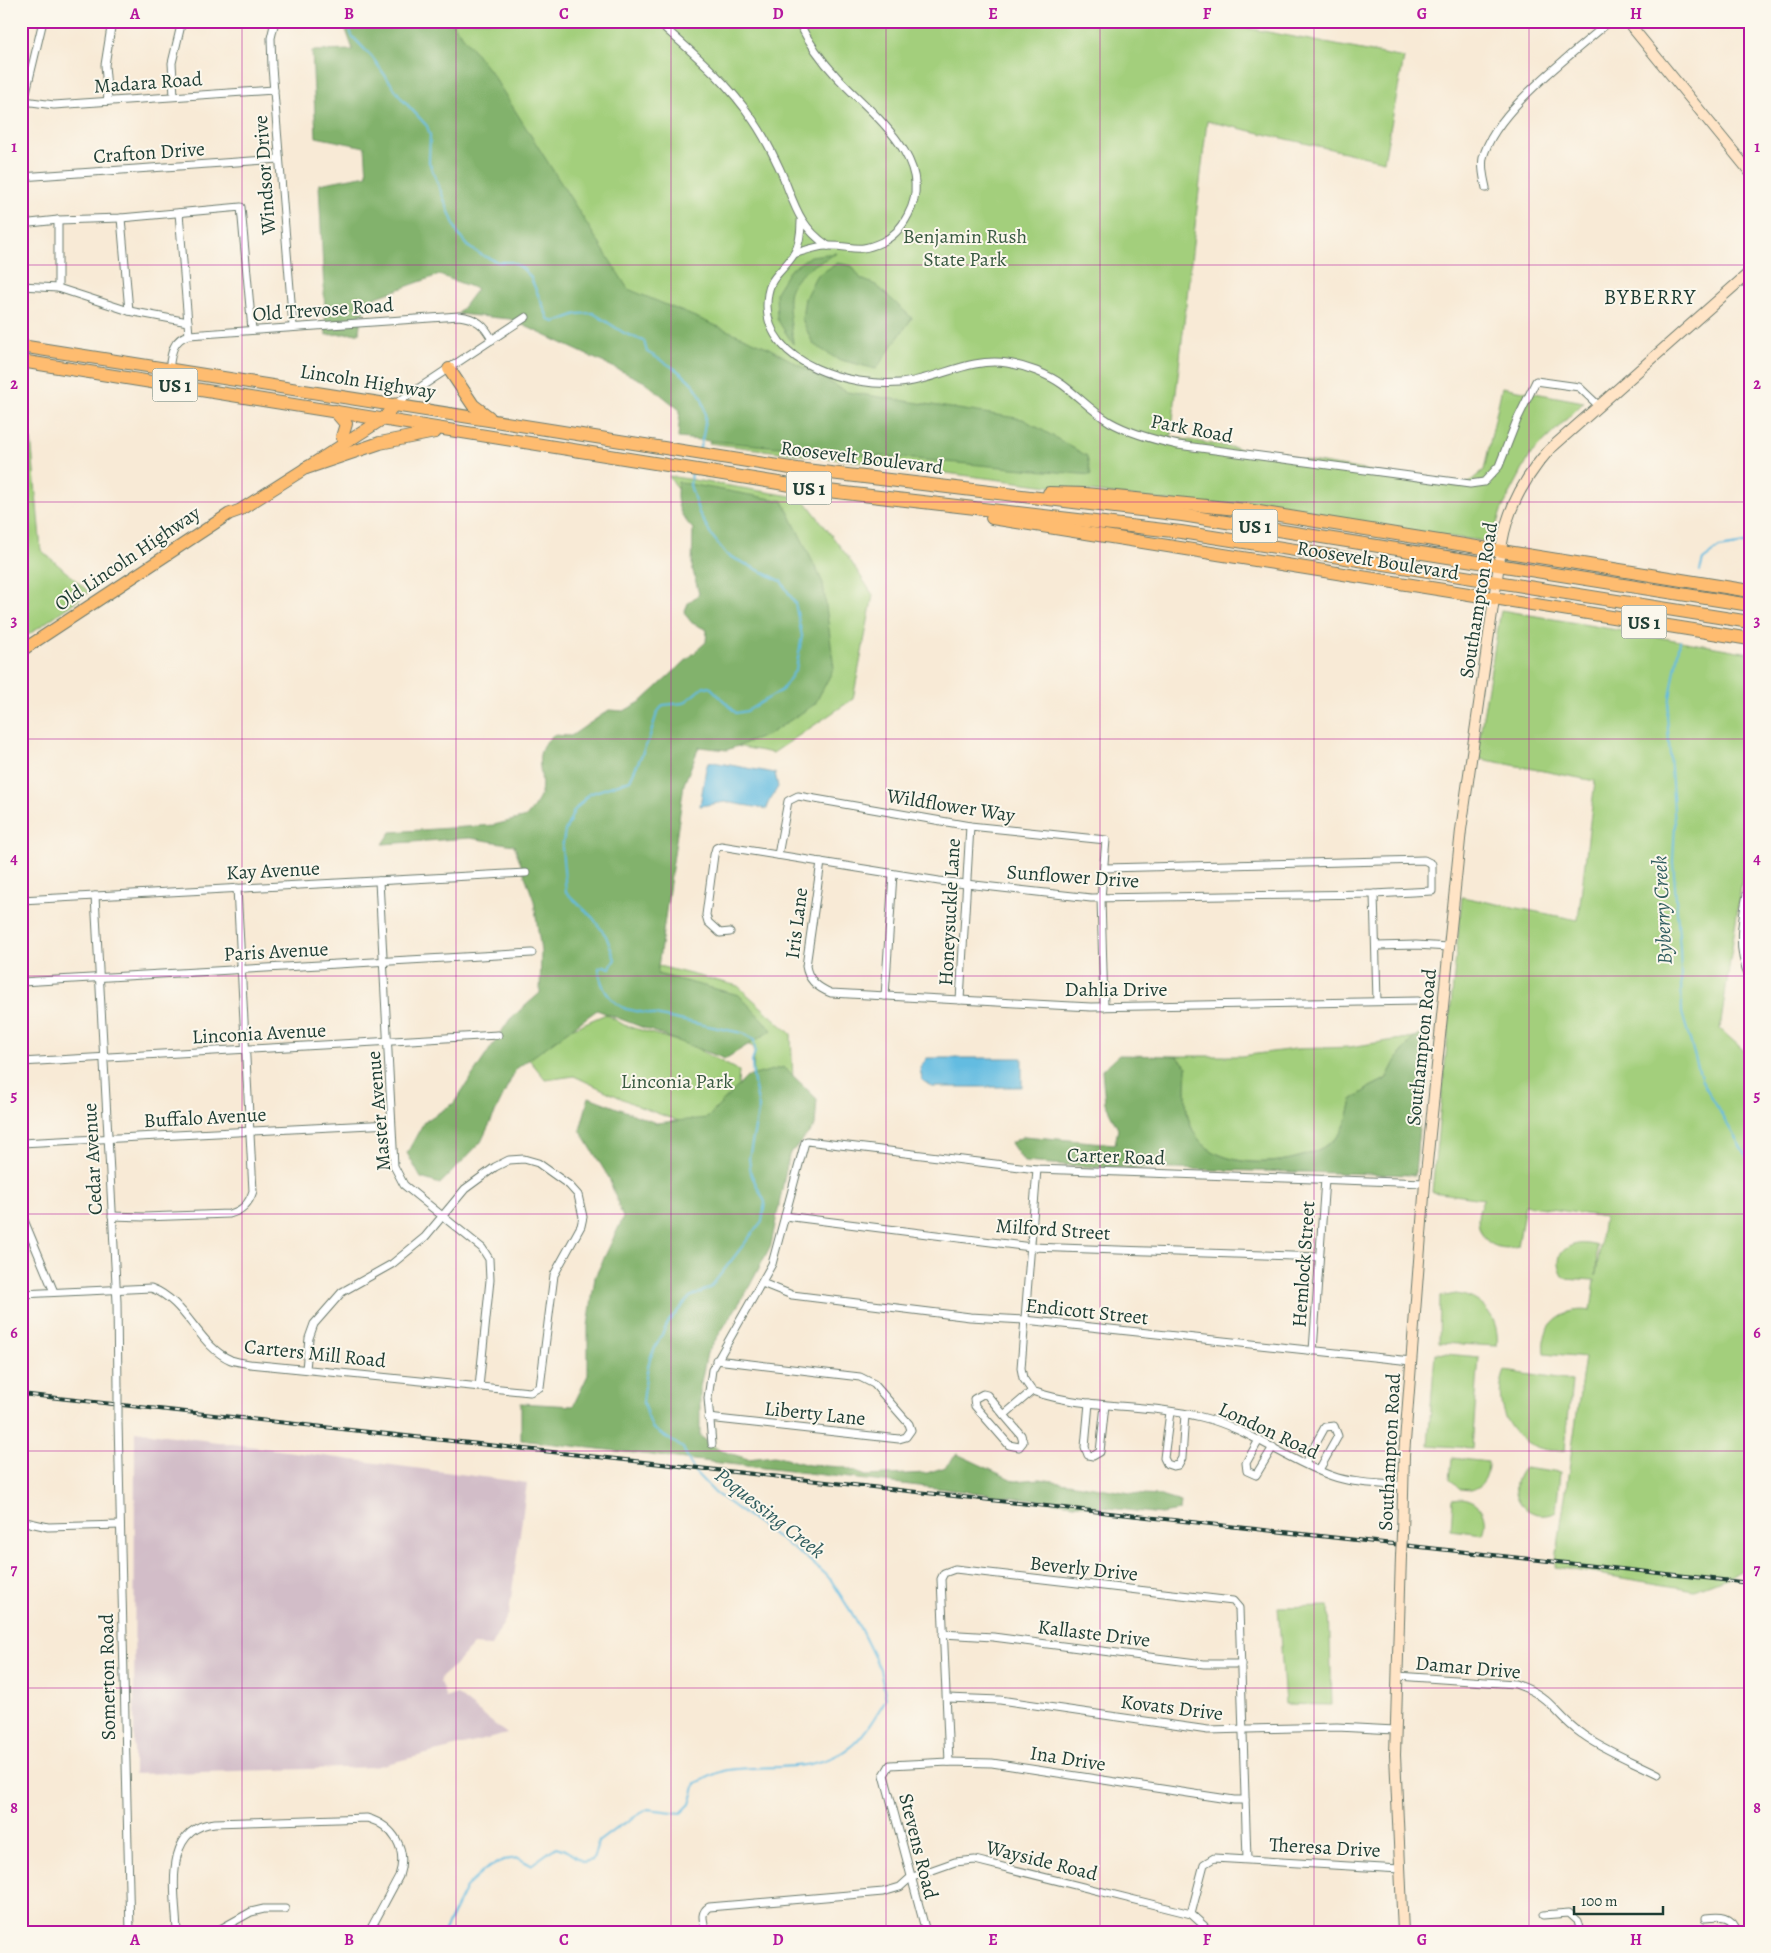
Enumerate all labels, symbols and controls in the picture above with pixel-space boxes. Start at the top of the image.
text: A [129,3,141,25]
text: B [344,3,354,25]
text: C [559,3,569,25]
text: D [772,3,784,25]
text: E [988,3,998,25]
text: F [1203,3,1212,25]
text: G [1417,3,1427,25]
text: H [1630,3,1642,25]
street label: Madara Road [93,65,203,100]
street label: Windsor Drive [247,114,282,237]
street label: Crafton Drive [92,135,206,170]
text: 1 [11,136,17,158]
text: 1 [1754,136,1760,158]
park label: Benjamin Rush State Park [903,223,1027,273]
district label: BYBERRY [1604,283,1696,311]
street label: Old Trevose Road [252,291,395,328]
street label: Lincoln Highway [298,357,439,406]
road number: US 1 [152,368,198,402]
text: 2 [10,373,18,395]
text: 2 [1753,373,1761,395]
street label: Park Road [1149,407,1236,450]
street label: Roosevelt Boulevard [779,434,945,481]
road number: US 1 [786,472,832,504]
street label: Old Lincoln Highway [49,499,206,617]
road number: US 1 [1232,510,1278,542]
street label: Southampton Road [1453,520,1504,680]
street label: Roosevelt Boulevard [1295,534,1461,587]
road number: US 1 [1622,606,1666,638]
text: 3 [11,610,18,632]
text: 3 [1754,610,1761,632]
street label: Wildflower Way [884,782,1018,829]
street label: Honeysuckle Lane [932,837,967,987]
text: 4 [10,848,18,870]
text: 4 [1753,848,1761,870]
street label: Kay Avenue [226,855,321,886]
water label: Byberry Creek [1645,855,1679,965]
street label: Sunflower Drive [1006,858,1140,895]
street label: Iris Lane [779,886,814,960]
street label: Paris Avenue [223,935,329,968]
street label: Southampton Road [1400,967,1443,1127]
street label: Dahlia Drive [1065,976,1167,1003]
street label: Linconia Avenue [191,1017,327,1050]
street label: Master Avenue [360,1050,397,1172]
park label: Linconia Park [621,1068,733,1095]
text: 5 [11,1085,18,1107]
text: 5 [1754,1085,1761,1107]
street label: Buffalo Avenue [143,1101,267,1134]
street label: Cedar Avenue [76,1102,109,1216]
street label: Carter Road [1066,1141,1166,1172]
street label: Hemlock Street [1286,1200,1321,1328]
street label: Milford Street [995,1212,1112,1247]
street label: Endicott Street [1024,1292,1150,1331]
text: 6 [10,1322,18,1344]
text: 6 [1753,1322,1761,1344]
street label: Carters Mill Road [243,1333,387,1374]
street label: Southampton Road [1372,1372,1407,1532]
street label: Liberty Lane [763,1395,867,1432]
street label: London Road [1214,1395,1324,1466]
water label: Poquessing Creek [709,1461,831,1565]
street label: Beverly Drive [1029,1549,1139,1588]
text: 7 [11,1559,18,1581]
text: 7 [1754,1559,1761,1581]
street label: Somerton Road [93,1613,122,1740]
street label: Kallaste Drive [1036,1613,1152,1654]
street label: Damar Drive [1414,1649,1522,1686]
street label: Kovats Drive [1119,1688,1225,1727]
street label: Ina Drive [1028,1739,1108,1778]
street label: Stevens Road [892,1790,945,1902]
text: 8 [10,1797,18,1819]
text: 8 [1753,1797,1761,1819]
street label: Theresa Drive [1269,1831,1381,1864]
street label: Wayside Road [982,1833,1101,1887]
scale bar [1574,1883,1662,1915]
text: 100 m [1581,1891,1618,1911]
text: A [129,1929,141,1951]
text: B [344,1929,354,1951]
text: C [559,1929,569,1951]
text: D [772,1929,784,1951]
text: E [988,1929,998,1951]
text: F [1203,1929,1212,1951]
text: G [1417,1929,1427,1951]
text: H [1630,1929,1642,1951]

